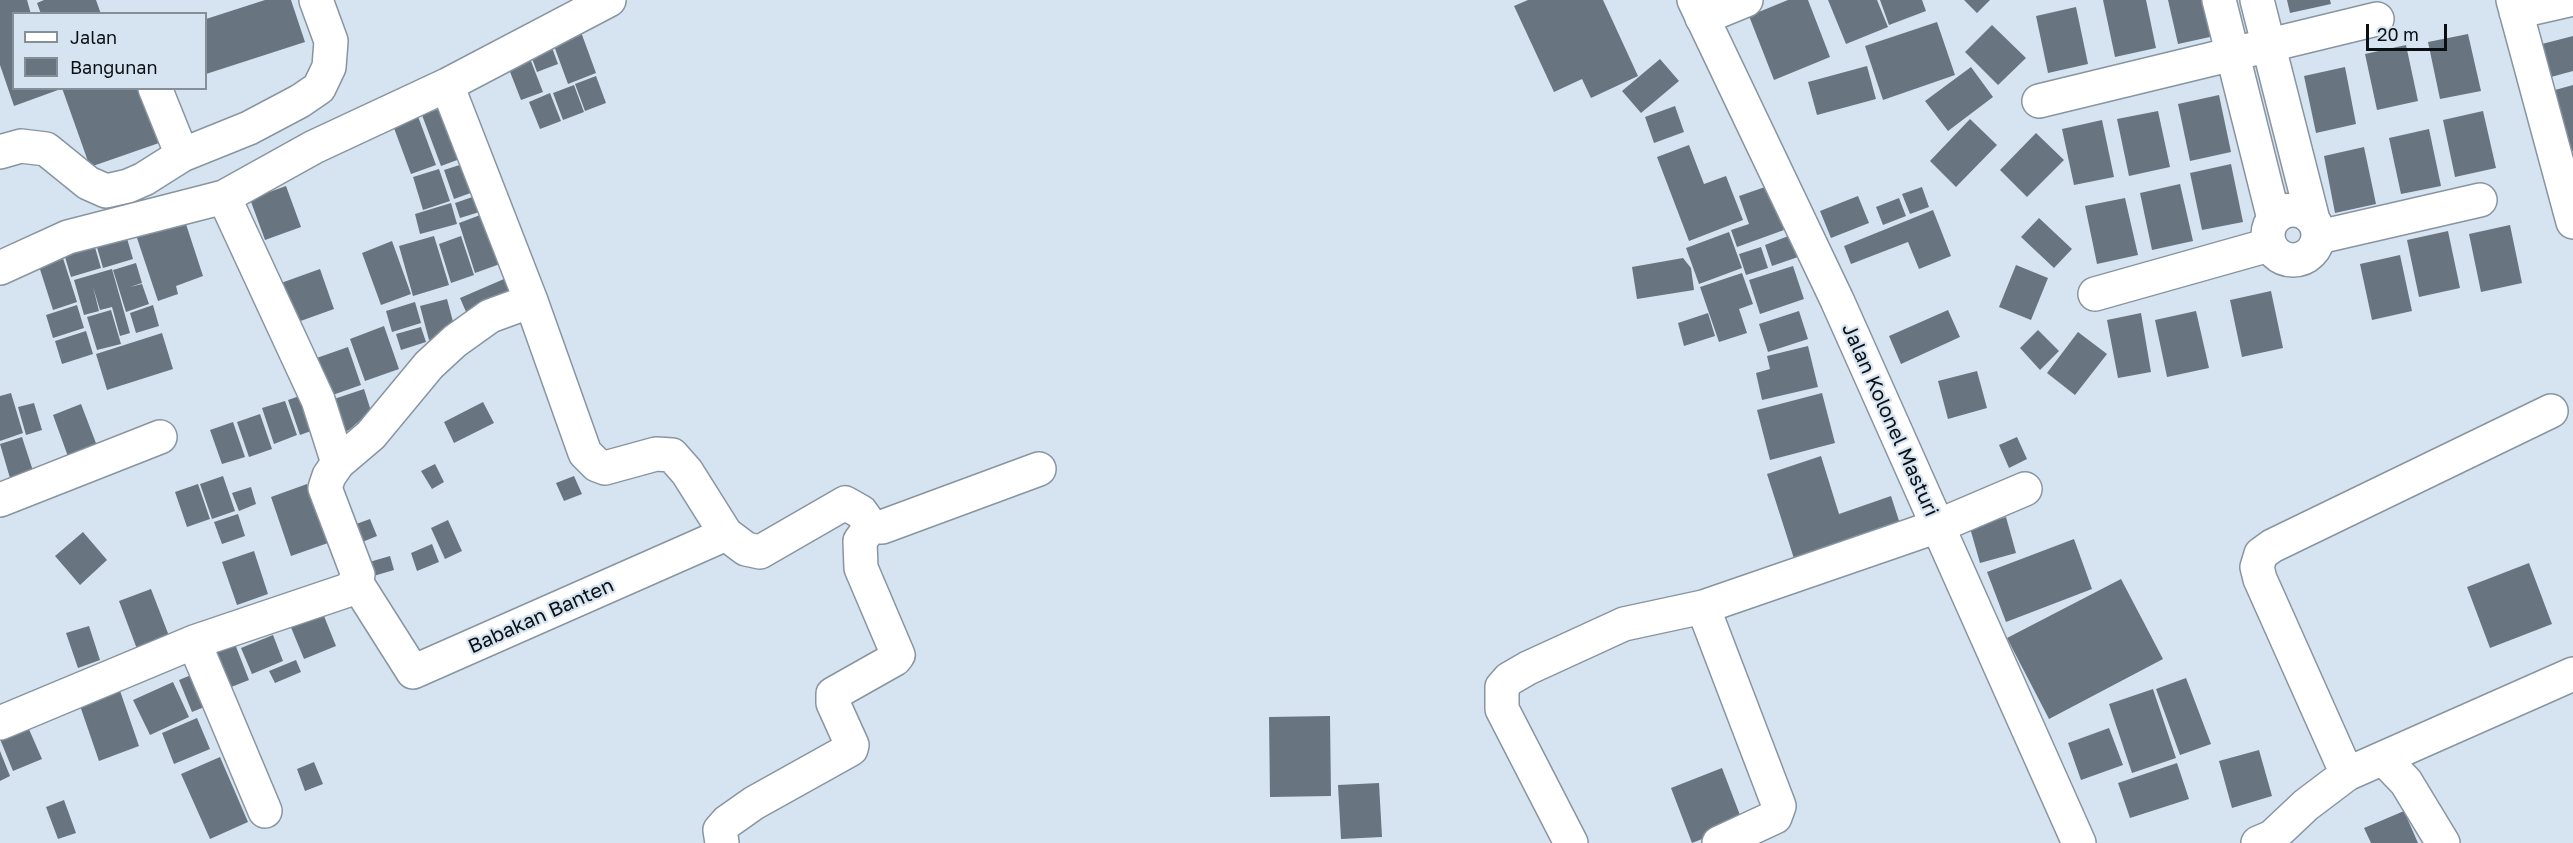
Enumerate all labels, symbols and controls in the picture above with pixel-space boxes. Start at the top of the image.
legend [12,12,207,90]
scale bar [2369,12,2450,50]
text: 20 m [2377,23,2419,45]
text: Jalan [70,26,117,48]
text: Bangunan [70,56,158,78]
street label: Jalan Kolonel Masturi [1837,320,1943,520]
street label: Babakan Banten [465,573,617,659]

